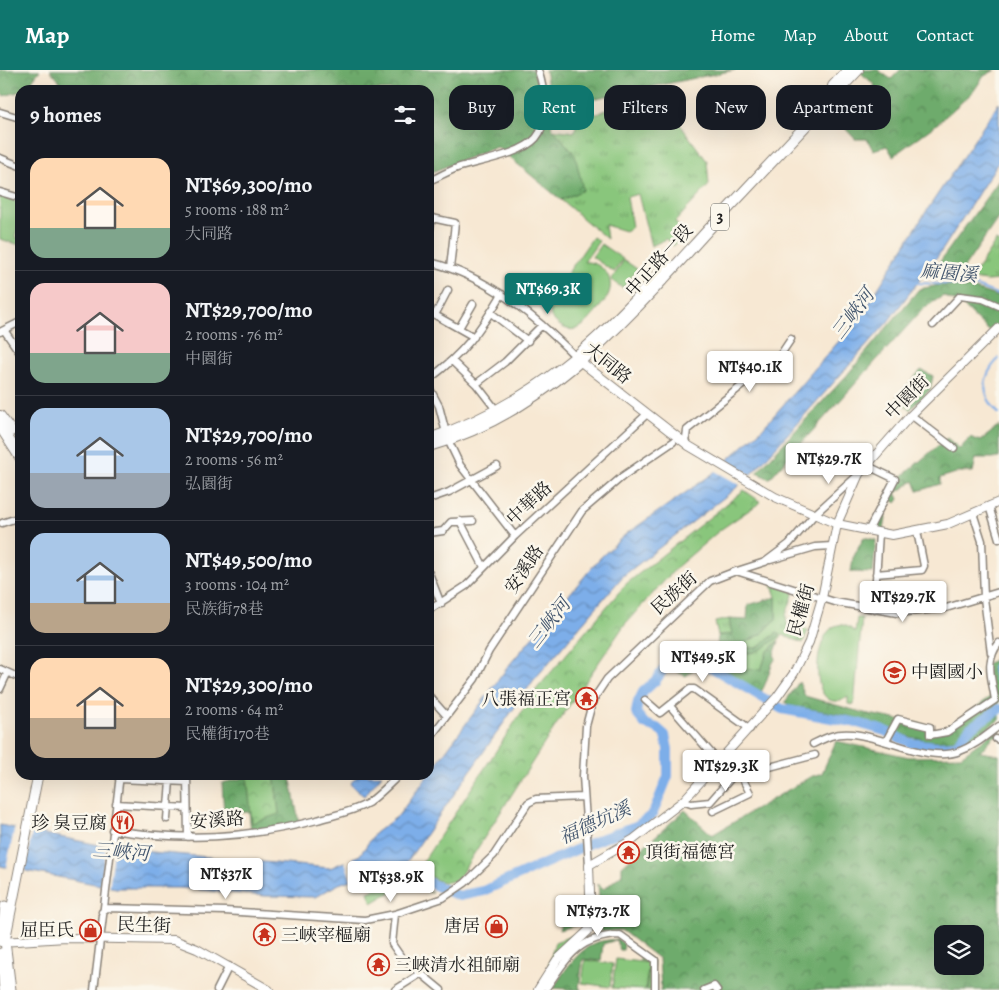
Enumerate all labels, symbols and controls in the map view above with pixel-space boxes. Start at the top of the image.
text: Map [25,19,69,51]
text: Home [710,23,755,47]
text: Map [783,23,816,47]
text: About [844,23,888,47]
text: Contact [916,23,974,47]
chip: Buy [449,85,514,130]
chip: Rent [524,85,594,130]
chip: Filters [604,85,686,130]
chip: New [696,85,766,130]
chip: Apartment [776,85,891,130]
text: 9 homes [30,101,101,129]
icon: filters [391,101,419,129]
text: NT$69,300/mo [185,171,312,199]
icon: home [70,178,130,238]
text: 5 rooms · 188 m² [185,199,289,221]
road number: 3 [711,204,729,230]
street label: 中正路一段 [620,219,698,301]
text: 大同路 [185,223,233,245]
water label: 麻園溪 [919,258,981,289]
pin: NT$69.3K [496,272,600,315]
text: NT$69.3K [516,278,580,300]
water label: 三峽河 [825,281,882,345]
text: NT$29,700/mo [185,296,313,324]
icon: home [70,303,130,363]
text: 2 rooms · 76 m² [185,324,283,346]
street label: 大同路 [579,337,637,389]
text: 中園街 [185,348,233,370]
pin: NT$40.1K [698,350,802,393]
text: NT$40.1K [718,356,782,378]
street label: 中園街 [879,369,935,425]
text: NT$29,700/mo [185,421,313,449]
icon: home [70,428,130,488]
pin: NT$29.7K [777,442,881,485]
text: NT$29.7K [797,448,861,470]
text: 2 rooms · 56 m² [185,449,283,471]
text: 弘園街 [185,473,233,495]
street label: 中華路 [501,476,557,530]
street label: 安溪路 [499,540,549,598]
text: NT$49,500/mo [185,546,312,574]
icon: home [70,553,130,613]
street label: 民族街 [646,566,702,620]
text: 3 rooms · 104 m² [185,574,289,596]
pin: NT$29.7K [851,580,955,623]
street label: 民權街 [782,581,820,639]
text: NT$29.7K [871,586,935,608]
water label: 三峽河 [521,590,579,653]
text: 民族街78巷 [185,598,263,620]
pin: NT$49.5K [651,640,755,683]
text: NT$49.5K [671,646,735,668]
school or university icon: 中園國小 [883,660,907,684]
place label: 中園國小 [911,660,983,684]
text: NT$29,300/mo [185,671,313,699]
icon: home [70,678,130,738]
place label: 八張福正宮 [481,687,571,711]
temple icon: 八張福正宮 [575,687,599,711]
text: 2 rooms · 64 m² [185,699,283,721]
text: 民權街170巷 [185,723,270,745]
pin: NT$29.3K [674,750,778,792]
text: NT$29.3K [694,755,758,777]
water label: 福德坑溪 [555,795,637,850]
street label: 安溪路 [189,806,245,834]
place label: 珍 臭豆腐 [31,811,107,835]
restaurant icon: 珍 臭豆腐 [111,811,135,835]
water label: 三峽河 [92,837,153,867]
temple icon: 頂街福德宮 [617,840,641,864]
place label: 頂街福德宮 [645,840,735,864]
pin: NT$37K [185,858,267,900]
pin: NT$38.9K [339,860,443,903]
text: NT$37K [200,863,252,885]
text: NT$38.9K [359,866,423,888]
pin: NT$73.7K [546,894,650,937]
text: NT$73.7K [566,900,630,922]
street label: 民生街 [117,912,171,938]
place label: 唐居 [444,914,480,938]
shop icon: 唐居 [484,914,508,938]
place label: 屈臣氏 [20,918,74,942]
shop icon: 屈臣氏 [78,918,102,942]
temple icon: 三峽宰樞廟 [253,923,277,947]
place label: 三峽宰樞廟 [281,923,371,947]
map controls [934,925,984,975]
button: layers [934,925,984,975]
temple icon: 三峽清水祖師廟 [366,953,390,977]
place label: 三峽清水祖師廟 [394,953,520,977]

